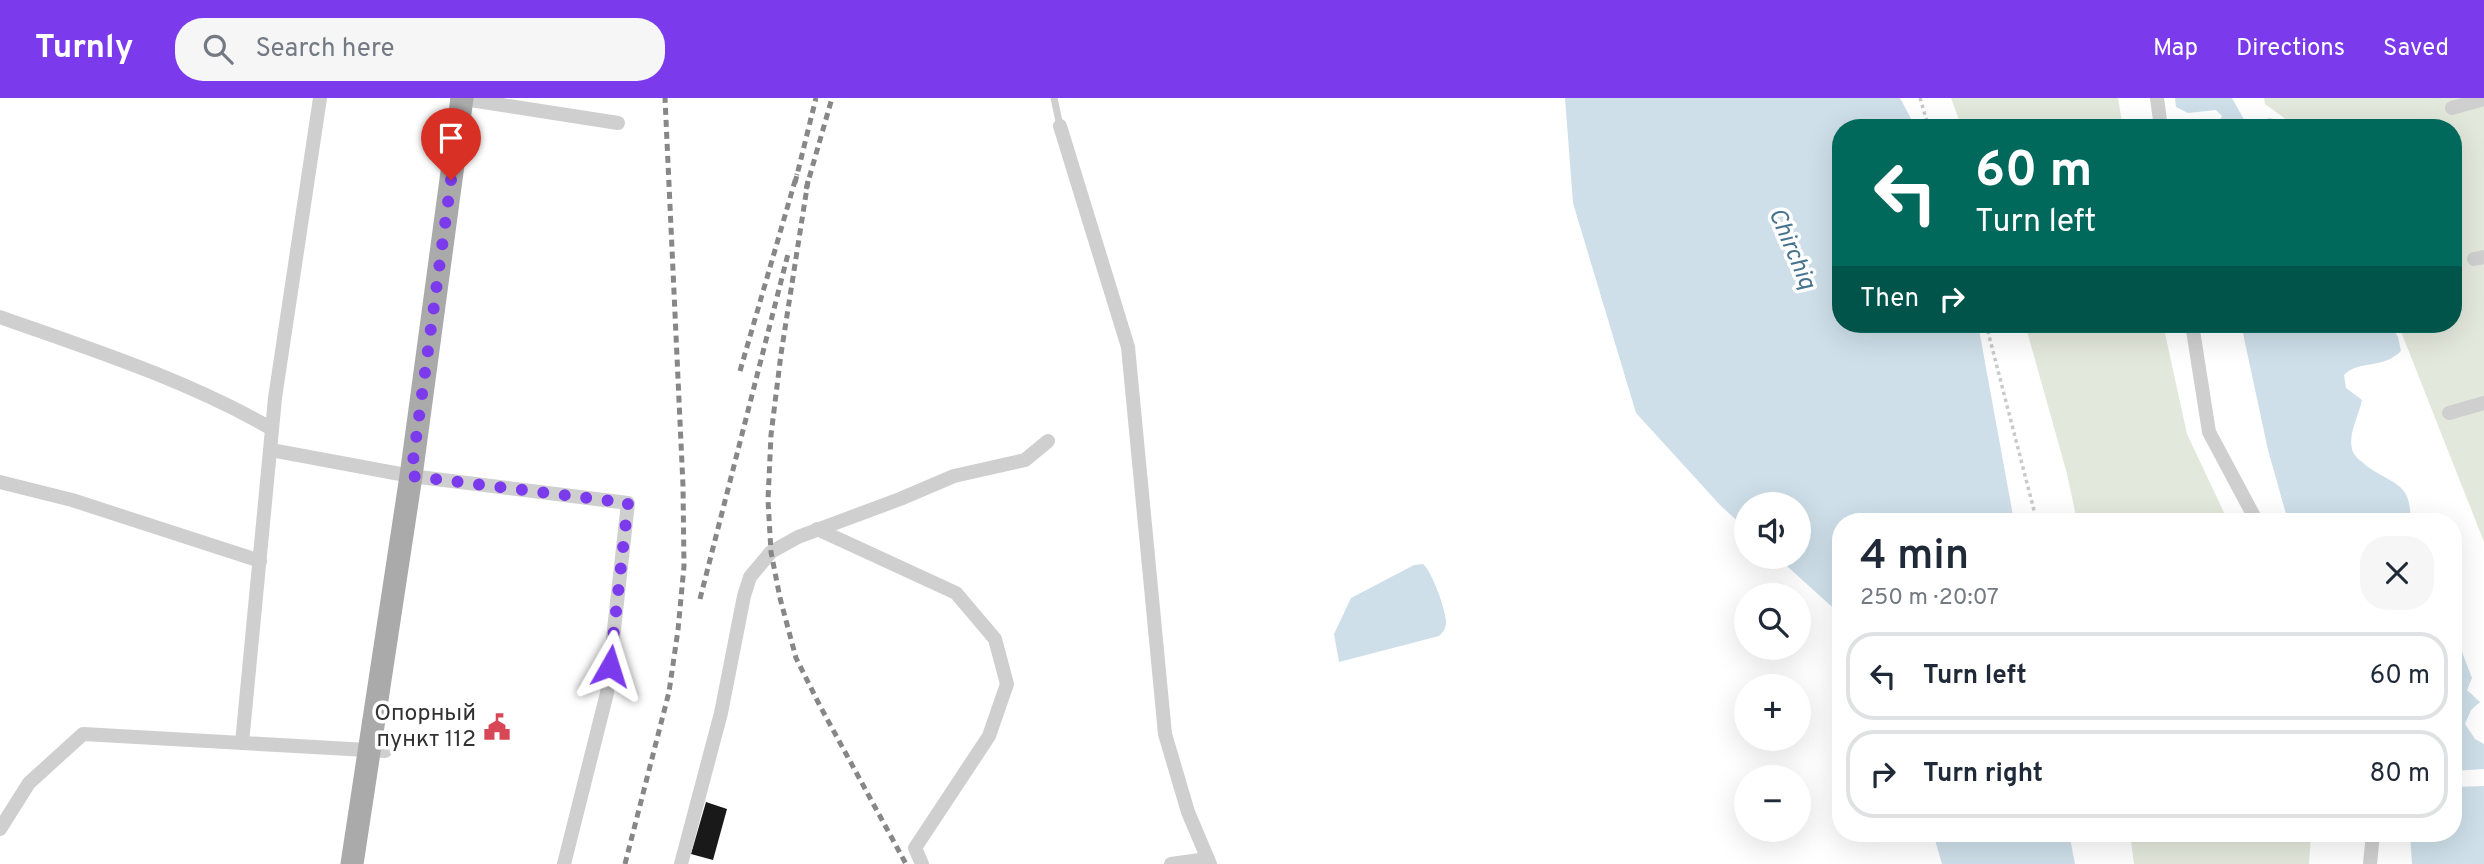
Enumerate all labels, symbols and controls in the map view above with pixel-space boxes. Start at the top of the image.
search box [175,18,665,81]
text: Turnly [35,28,133,70]
icon: search [199,30,237,68]
text: Search here [255,33,394,66]
text: Map [2153,34,2198,64]
text: Directions [2236,34,2345,64]
text: Saved [2383,34,2449,64]
pin [421,108,481,180]
icon: arrive [432,119,470,157]
text: 60 m [1975,142,2093,204]
icon: left [1860,147,1951,238]
text: Turn left [1975,203,2096,243]
water label: Chirchiq [1760,204,1822,295]
icon: right [1933,280,1971,318]
text: Then [1860,283,1919,316]
map controls [1734,492,1811,842]
button: sound [1734,492,1811,569]
text: 4 min [1860,531,1969,584]
button: close [2360,536,2434,610]
button: search [1734,583,1811,660]
text: 250 m · 20:07 [1860,584,1999,613]
position arrow [573,629,647,703]
icon: left [1864,657,1902,695]
text: Turn left [1923,660,2027,693]
text: 60 m [2370,660,2430,693]
button: + [1734,674,1811,751]
place label: Опорный пункт 112 [374,700,476,755]
public building icon: Опорный пункт 112 [482,712,512,742]
icon: right [1864,755,1902,793]
text: Turn right [1923,758,2043,791]
text: 80 m [2370,758,2430,791]
button: − [1734,765,1811,842]

